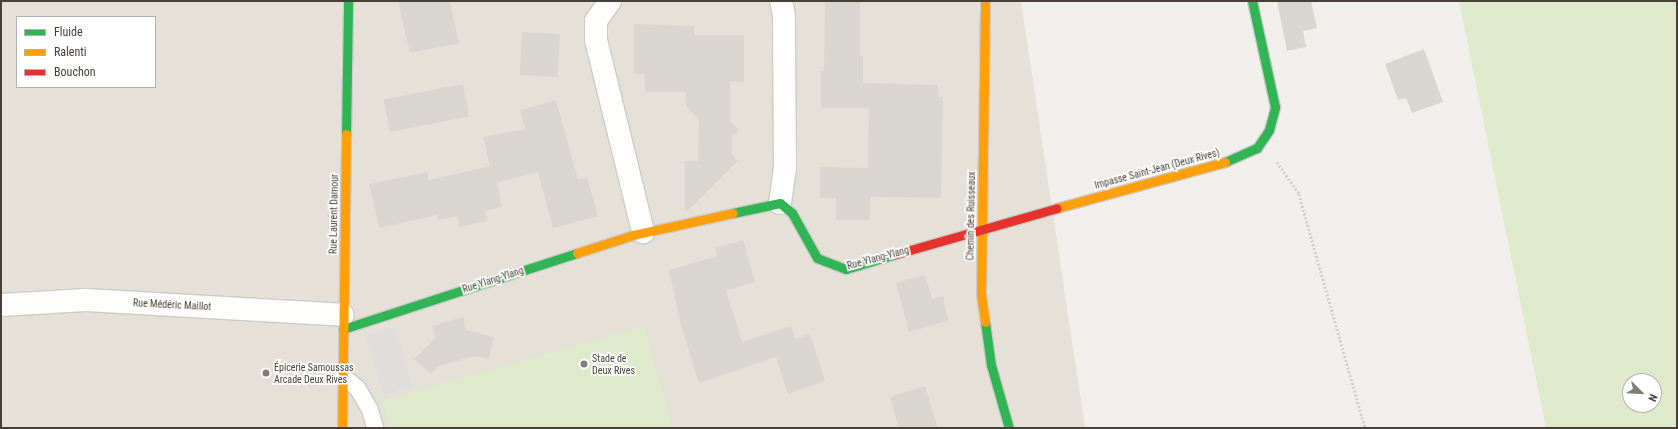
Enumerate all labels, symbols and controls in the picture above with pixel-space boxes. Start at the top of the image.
legend [16,16,156,88]
text: Fluide [54,25,83,39]
text: Ralenti [54,45,87,59]
text: Bouchon [54,65,96,79]
street label: Impasse Saint-Jean (Deux Rives) [1093,146,1221,192]
street label: Chemin des Ruisseaux [964,171,978,261]
street label: Rue Laurent Damour [327,174,341,254]
street label: Rue Ylang-Ylang [846,244,910,272]
street label: Rue Ylang-Ylang [461,264,525,296]
street label: Rue Médéric Maillot [133,297,211,313]
place label: Stade de Deux Rives [592,352,635,376]
marker: Stade de Deux Rives [579,359,589,369]
place label: Épicerie Samoussas Arcade Deux Rives [274,361,354,384]
marker: Épicerie Samoussas Arcade Deux Rives [261,368,271,378]
north arrow [1622,373,1662,413]
text: N [1645,392,1660,403]

